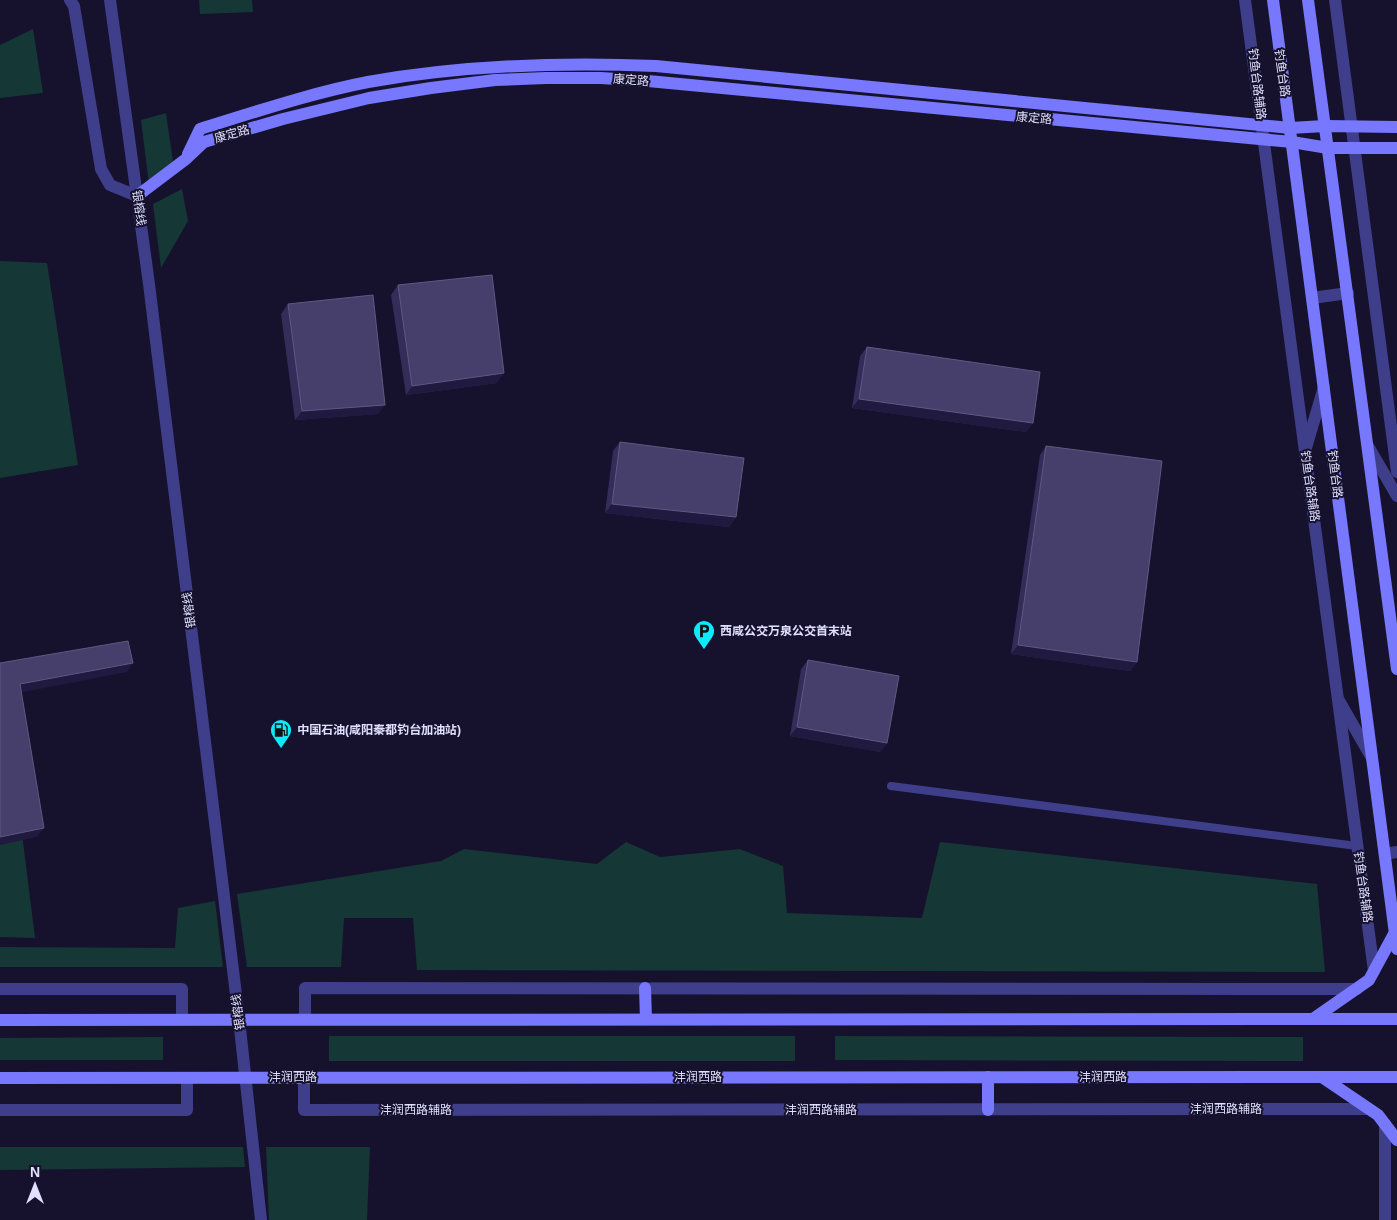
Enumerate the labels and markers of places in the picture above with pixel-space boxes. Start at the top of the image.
parking icon: 西咸公交万泉公交首末站 [692,619,716,650]
place label: 西咸公交万泉公交首末站 [720,624,852,638]
fuel station icon: 中国石油(咸阳秦都钓台加油站) [269,718,293,749]
place label: 中国石油(咸阳秦都钓台加油站) [297,723,461,737]

